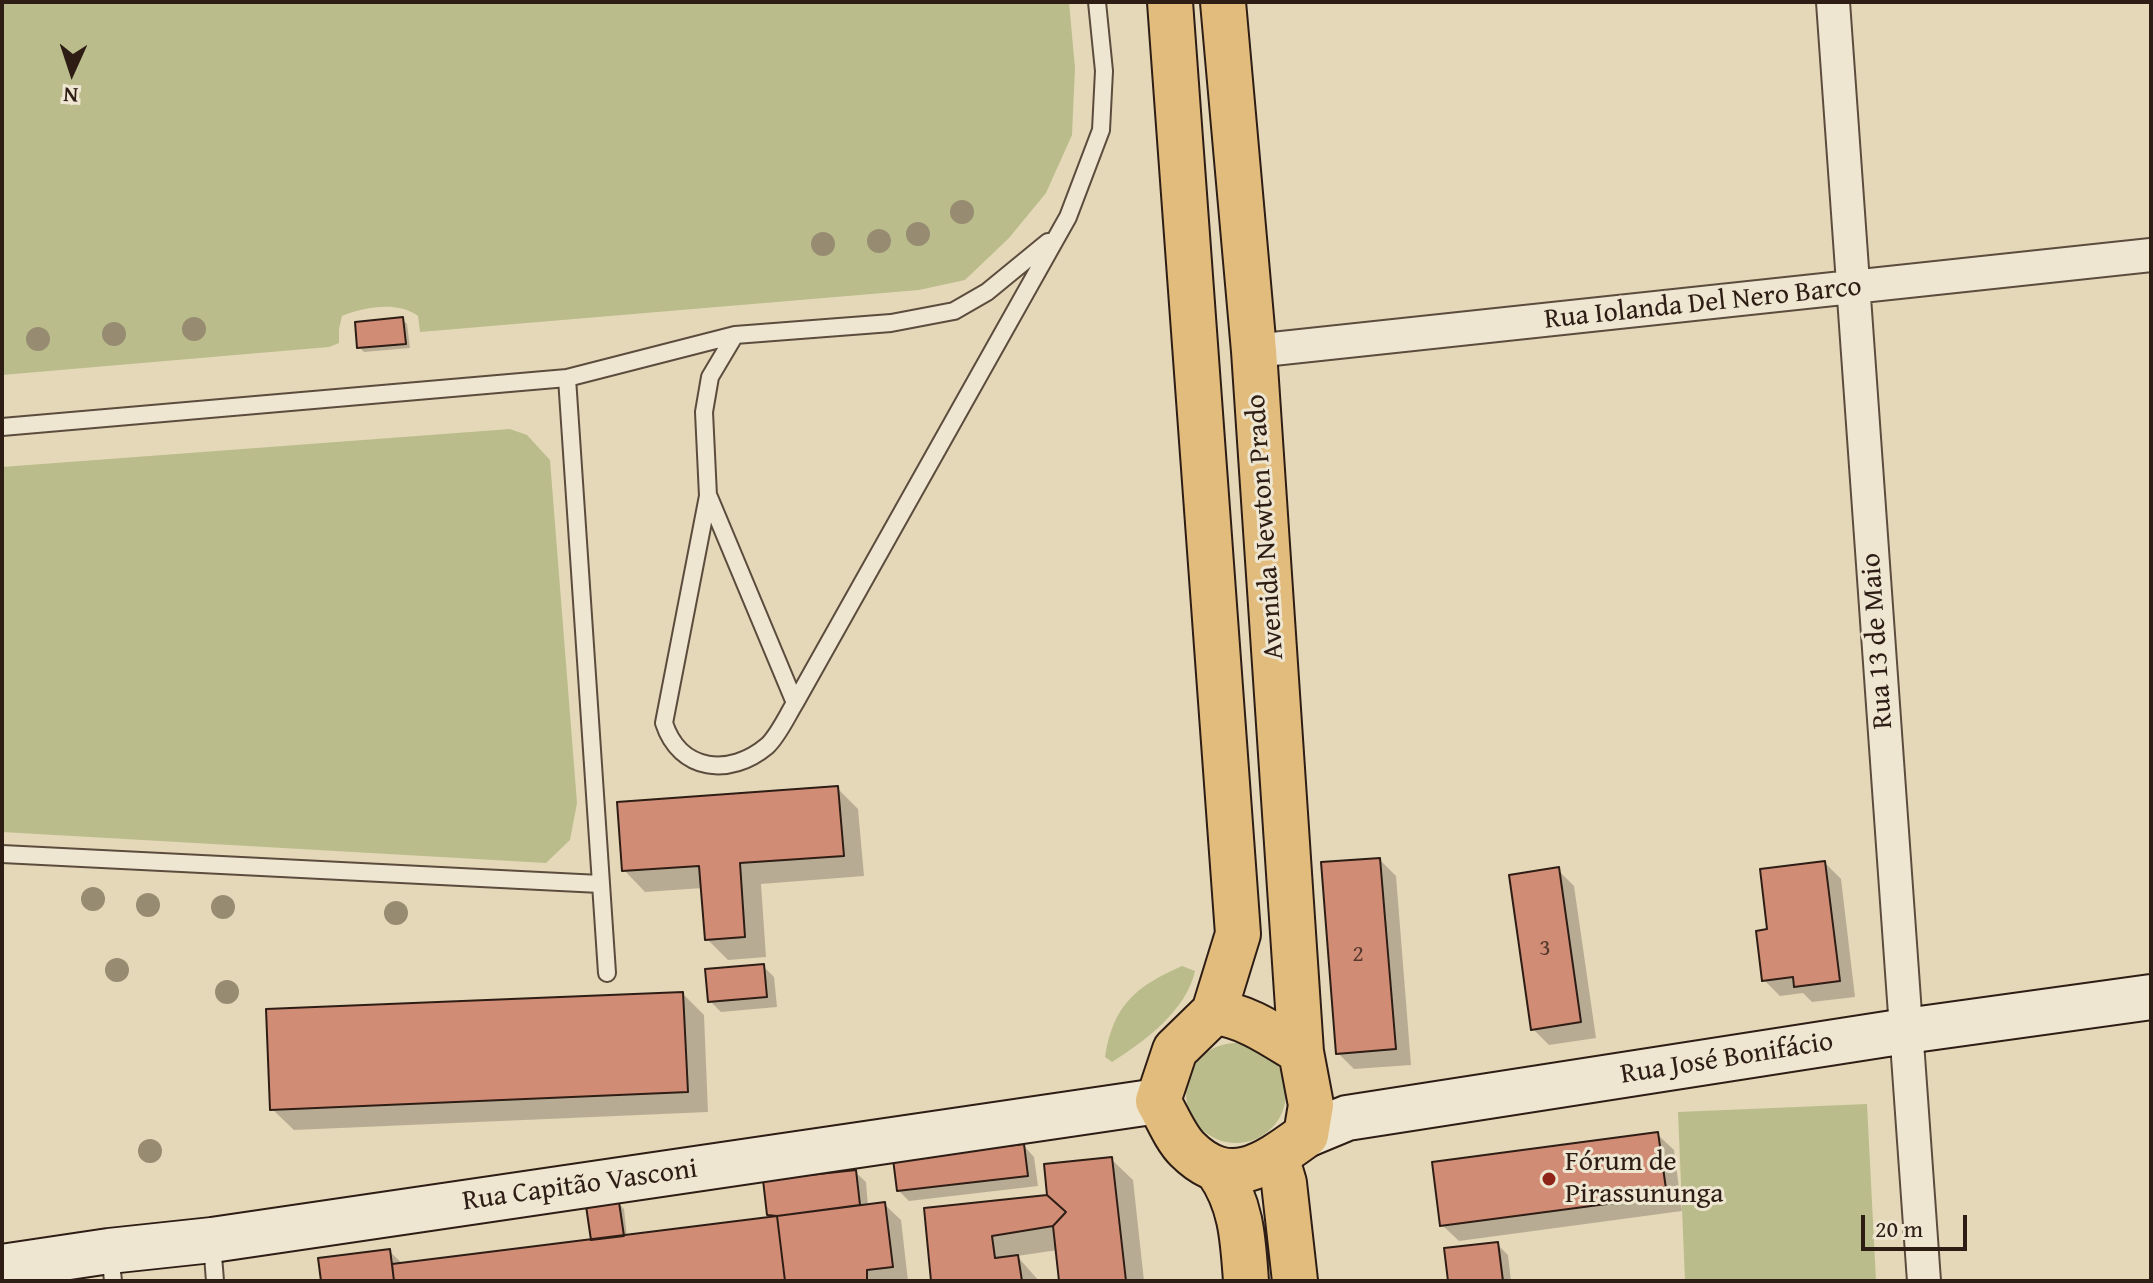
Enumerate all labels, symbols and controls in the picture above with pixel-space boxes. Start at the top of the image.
north arrow [32,32,112,112]
text: N [63,80,79,112]
street label: Rua Iolanda Del Nero Barco [1543,271,1863,337]
street label: Avenida Newton Prado [1240,393,1292,661]
street label: Rua 13 de Maio [1855,552,1901,730]
house number: 3 [1539,935,1551,963]
house number: 2 [1352,941,1364,969]
street label: Rua José Bonifácio [1618,1026,1836,1092]
place label: Fórum de Pirassununga [1565,1146,1724,1212]
street label: Rua Capitão Vasconi [460,1153,700,1219]
marker: Fórum de Pirassununga [1540,1170,1558,1188]
scale bar [1865,1199,1971,1249]
text: 20 m [1875,1211,1923,1246]

